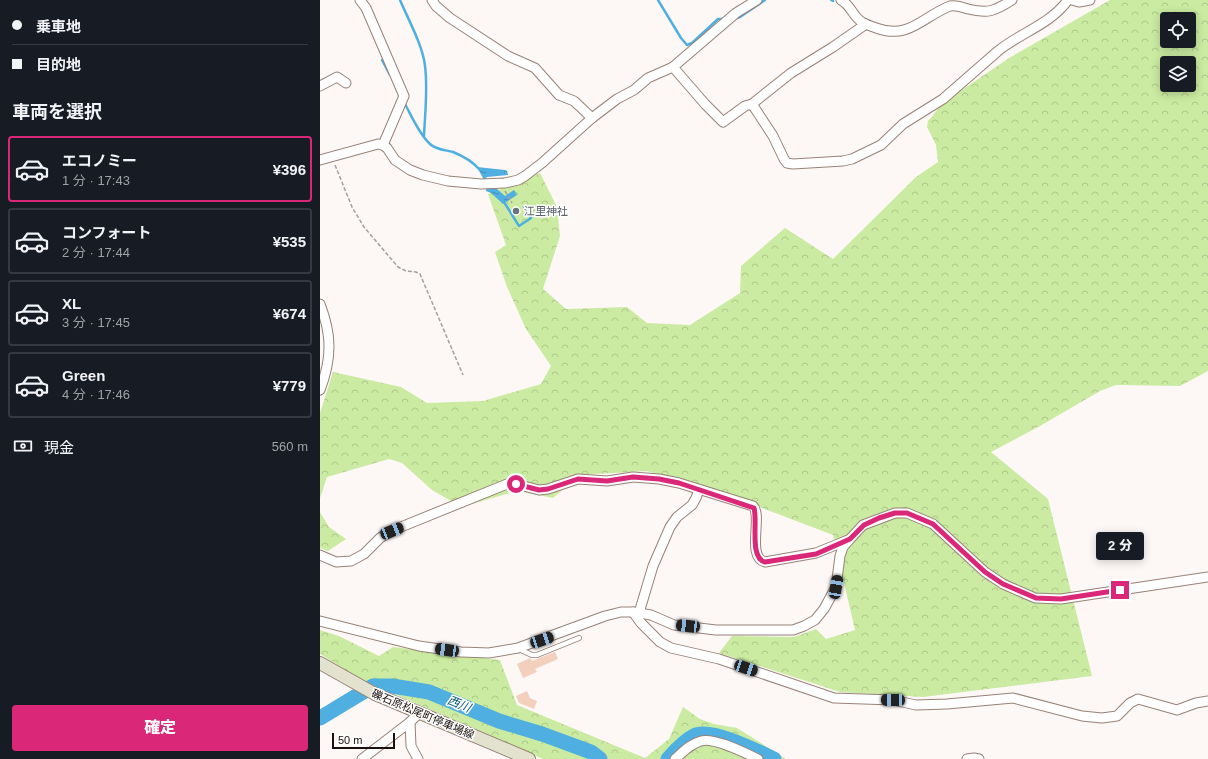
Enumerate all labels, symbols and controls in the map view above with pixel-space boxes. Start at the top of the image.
map controls [1160,12,1196,92]
button: locate [1160,12,1196,48]
text: 乗車地 [36,18,81,35]
text: 目的地 [36,56,81,73]
button: layers [1160,56,1196,92]
text: 車両を選択 [12,102,102,122]
icon: car [14,151,50,187]
text: エコノミー [62,152,137,169]
text: ¥396 [273,161,306,178]
text: 1 分 · 17:43 [62,173,130,188]
place label: 江里神社 [524,205,568,217]
marker: 江里神社 [511,206,521,216]
icon: car [14,223,50,259]
text: コンフォート [62,224,152,241]
text: ¥535 [273,233,306,250]
text: 2 分 · 17:44 [62,245,130,260]
icon: car [14,295,50,331]
text: XL [62,295,81,312]
text: ¥674 [273,305,306,322]
text: 3 分 · 17:45 [62,315,130,330]
icon: car [14,367,50,403]
text: Green [62,367,105,384]
text: ¥779 [273,377,306,394]
text: 4 分 · 17:46 [62,387,130,402]
icon: cash [12,435,34,457]
text: 現金 [44,439,74,456]
text: 560 m [272,439,308,454]
route start [507,475,525,493]
car [379,521,405,541]
callout: 2 分 [1096,532,1144,560]
text: 2 分 [1108,538,1132,553]
car [828,574,844,600]
route end [1111,581,1129,599]
car [675,619,701,633]
car [529,630,555,650]
car [434,642,460,658]
car [733,658,759,678]
street label: 礫石原松尾町停車場線 [370,687,476,741]
water label: 西川 [445,693,475,716]
car [881,694,905,706]
button: 確定 [12,705,308,751]
scale bar [332,731,395,750]
text: 50 m [338,734,362,746]

